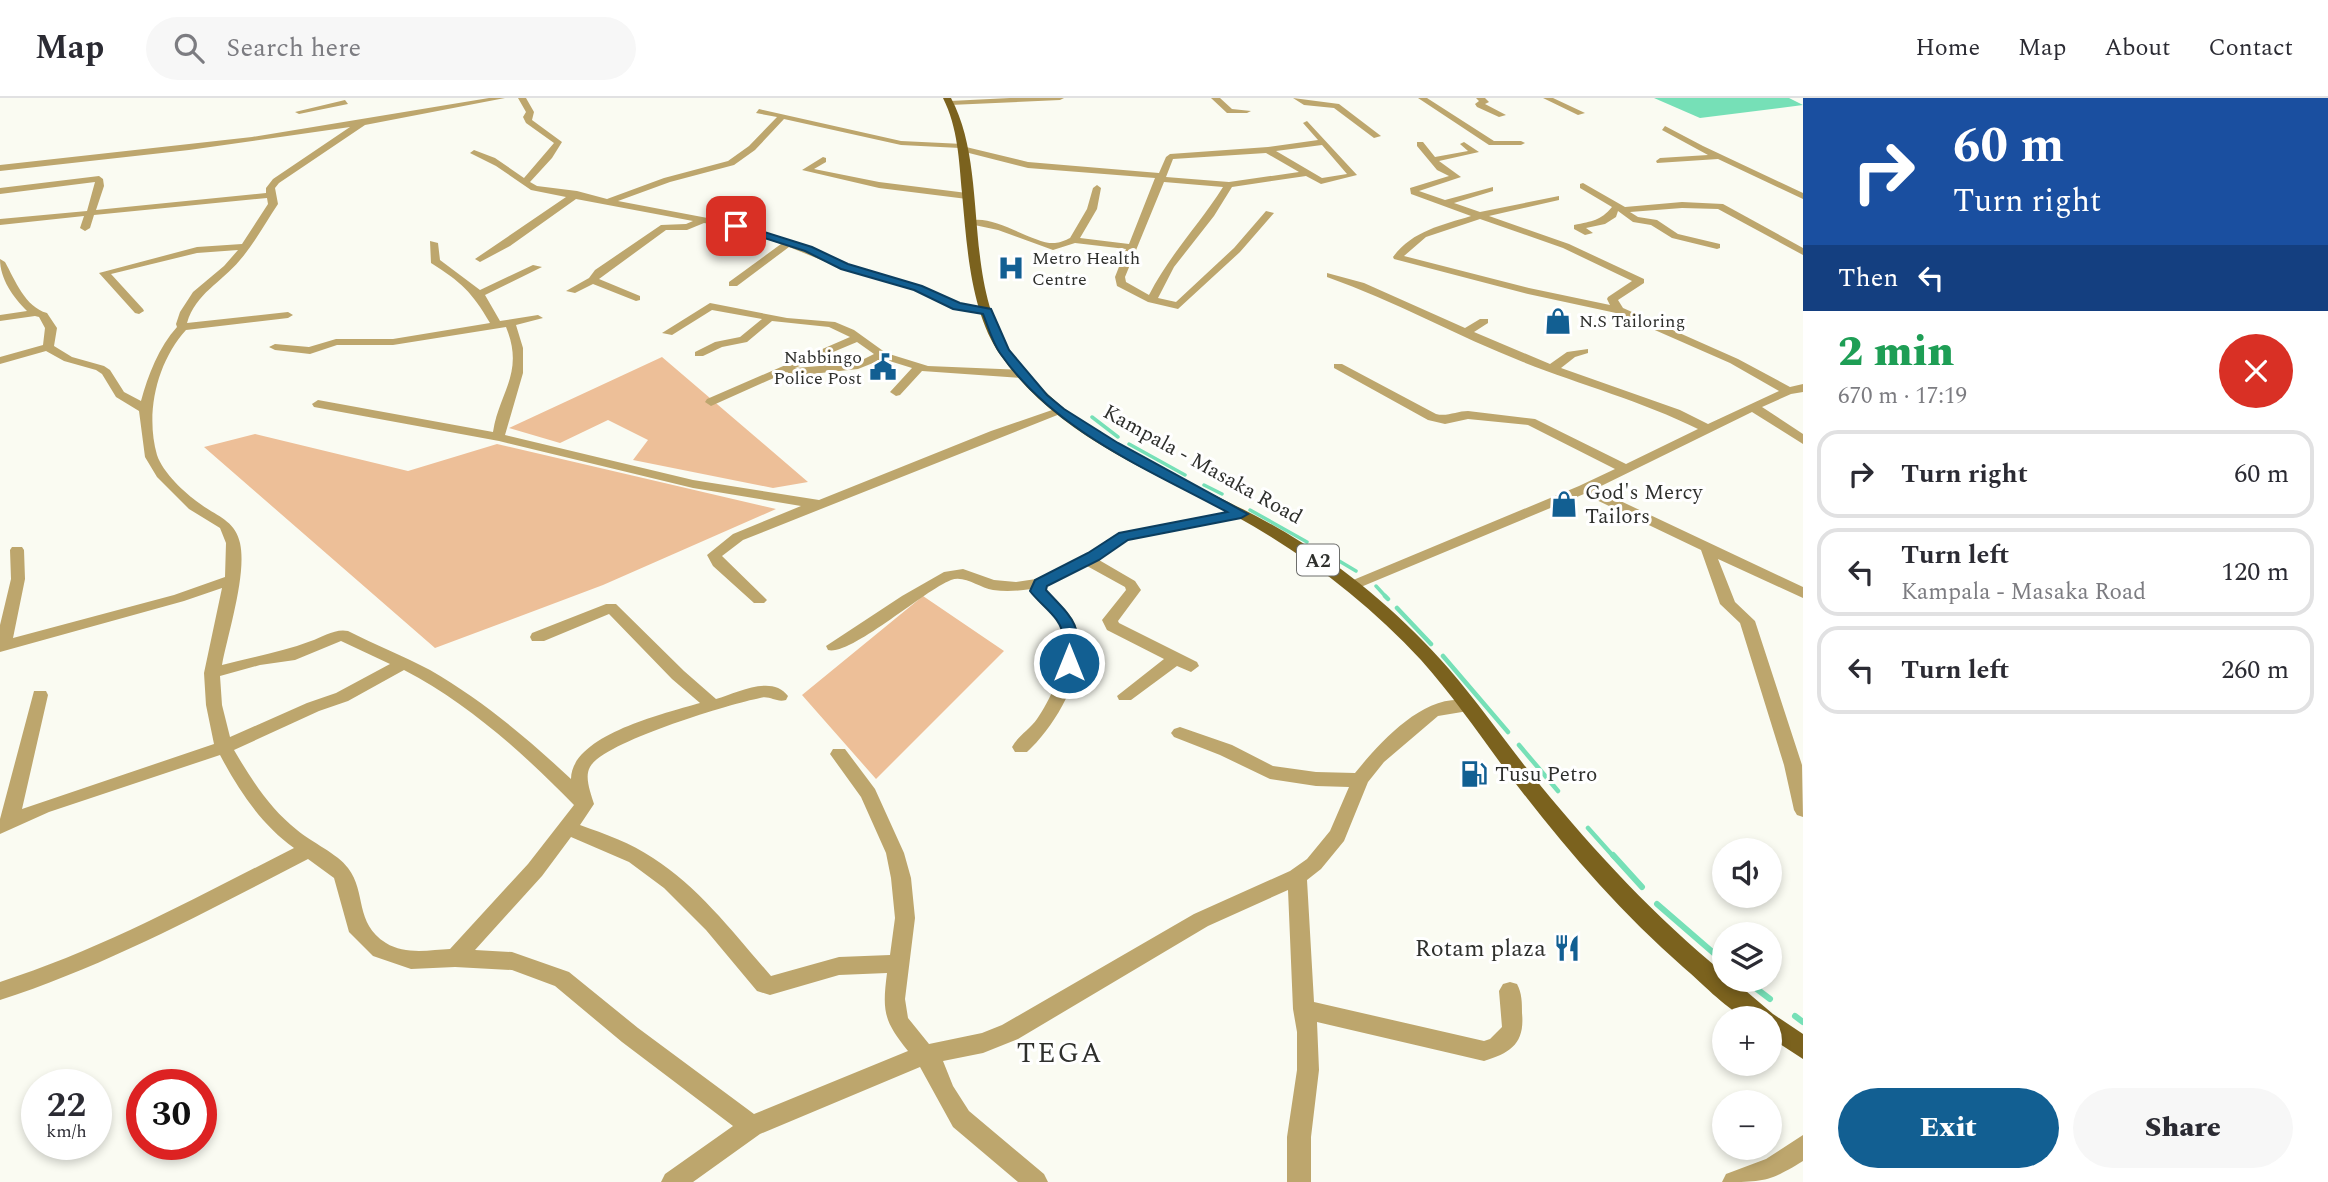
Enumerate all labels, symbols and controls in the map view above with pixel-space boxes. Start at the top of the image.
search box [146,17,636,80]
text: Map [35,23,104,73]
text: Search here [226,28,361,68]
icon: search [170,29,208,67]
text: Home [1915,30,1980,66]
text: Map [2018,30,2066,66]
text: About [2104,30,2170,66]
text: Contact [2208,30,2293,66]
text: 60 m [1953,109,2064,184]
icon: right [1838,126,1929,217]
text: Turn right [1953,177,2101,226]
pin [706,196,766,256]
icon: arrive [717,207,755,245]
place label: Metro Health Centre [1032,245,1140,293]
hospital icon: Metro Health Centre [996,253,1026,283]
text: Then [1838,258,1898,298]
icon: left [1912,259,1950,297]
shop icon: N.S Tailoring [1543,306,1573,336]
place label: N.S Tailoring [1579,308,1685,335]
text: 2 min [1838,321,1954,384]
button: close [2219,334,2293,408]
place label: Nabbingo Police Post [774,344,862,392]
public building icon: Nabbingo Police Post [868,352,898,382]
text: 670 m · 17:19 [1838,379,1967,414]
street label: Kampala - Masaka Road [1097,397,1308,533]
text: Turn right [1901,454,2028,494]
text: 60 m [2234,454,2289,494]
icon: right [1842,455,1880,493]
place label: God's Mercy Tailors [1585,477,1704,533]
shop icon: God's Mercy Tailors [1549,489,1579,519]
text: Turn left [1901,535,2009,575]
road number: A2 [1297,544,1339,575]
text: 120 m [2221,552,2289,592]
icon: left [1842,553,1880,591]
text: Kampala - Masaka Road [1901,575,2146,610]
position arrow [1032,626,1106,700]
text: Turn left [1901,650,2009,690]
text: 260 m [2221,650,2289,690]
icon: left [1842,651,1880,689]
fuel station icon: Tusu Petro [1459,759,1489,789]
place label: Tusu Petro [1495,759,1597,791]
map controls [1712,838,1782,1160]
button: sound [1712,838,1782,908]
button: layers [1712,922,1782,992]
place label: Rotam plaza [1415,931,1546,967]
restaurant icon: Rotam plaza [1552,933,1582,963]
button: + [1712,1006,1782,1076]
district label: TEGA [1016,1032,1104,1075]
speed limit sign: 30 [126,1069,217,1160]
text: 22 [47,1079,86,1132]
button: Exit [1838,1088,2059,1168]
button: Share [2073,1088,2293,1168]
button: − [1712,1090,1782,1160]
text: km/h [46,1118,87,1145]

